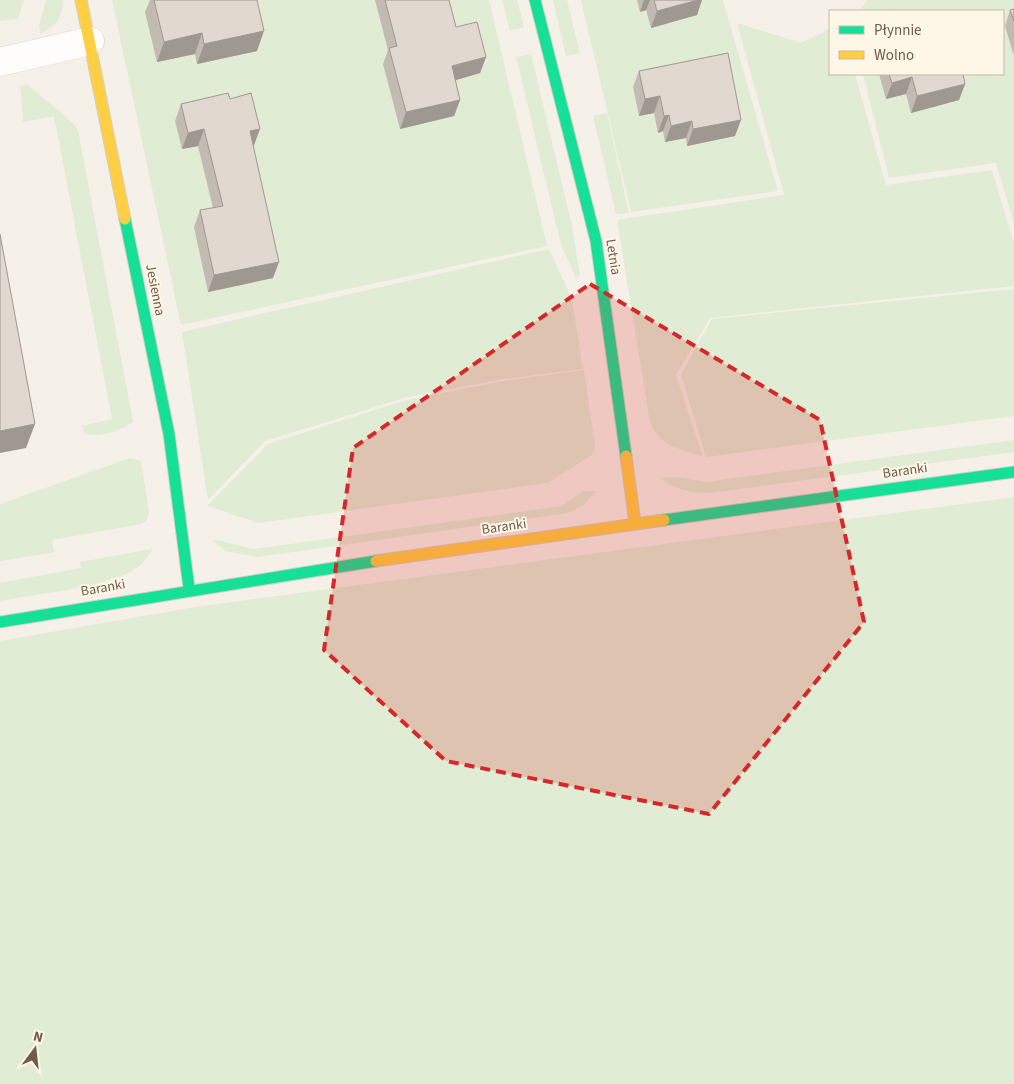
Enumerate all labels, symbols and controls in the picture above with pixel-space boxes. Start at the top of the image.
legend [829,10,1004,75]
text: Płynnie [874,20,922,41]
text: Wolno [874,45,914,66]
street label: Letnia [600,237,626,277]
street label: Jesienna [140,262,170,318]
street label: Baranki [881,458,929,484]
street label: Baranki [480,514,528,540]
street label: Baranki [79,574,127,602]
north arrow [10,1024,60,1074]
text: N [31,1027,45,1048]

